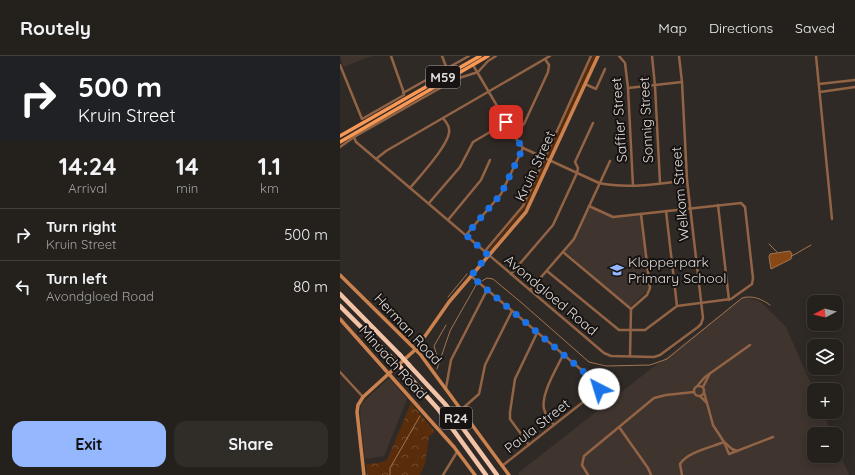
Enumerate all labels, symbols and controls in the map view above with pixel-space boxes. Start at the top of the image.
text: Routely [20,16,91,40]
text: Map [658,19,687,37]
text: Directions [709,19,773,37]
text: Saved [795,19,835,37]
road number: M59 [426,66,460,88]
text: 500 m [78,69,162,104]
icon: right [12,72,64,124]
street label: Sonnig Street [635,76,657,164]
street label: Saffier Street [607,77,631,163]
text: Kruin Street [78,104,176,127]
pin [489,105,523,139]
icon: arrive [495,111,517,133]
street label: Kruin Street [511,128,559,204]
street label: Welkom Street [667,146,693,242]
text: 14:24 [59,151,117,181]
text: 14 [175,151,199,181]
text: 1.1 [258,151,281,181]
text: Arrival [68,180,107,196]
text: min [176,180,198,196]
text: km [260,180,279,196]
text: Turn right [46,217,117,236]
icon: right [12,224,34,246]
text: 500 m [284,225,328,244]
text: Kruin Street [46,236,116,252]
street label: Avondgloed Road [501,251,601,339]
place label: Klopperpark Primary School [628,253,726,287]
school or university icon: Klopperpark Primary School [609,262,625,278]
text: Turn left [46,269,108,288]
icon: left [12,276,34,298]
text: 80 m [293,277,328,296]
text: Avondgloed Road [46,288,154,304]
street label: Herman Road [370,289,446,369]
north arrow [807,295,843,331]
map controls [807,295,843,463]
street label: Minuach Road [355,321,431,403]
button: layers [807,339,843,375]
position arrow [578,368,620,410]
button: + [807,383,843,419]
street label: Paula Street [501,395,574,457]
road number: R24 [440,407,472,429]
button: Exit [12,421,166,467]
button: Share [174,421,328,467]
button: − [807,427,843,463]

